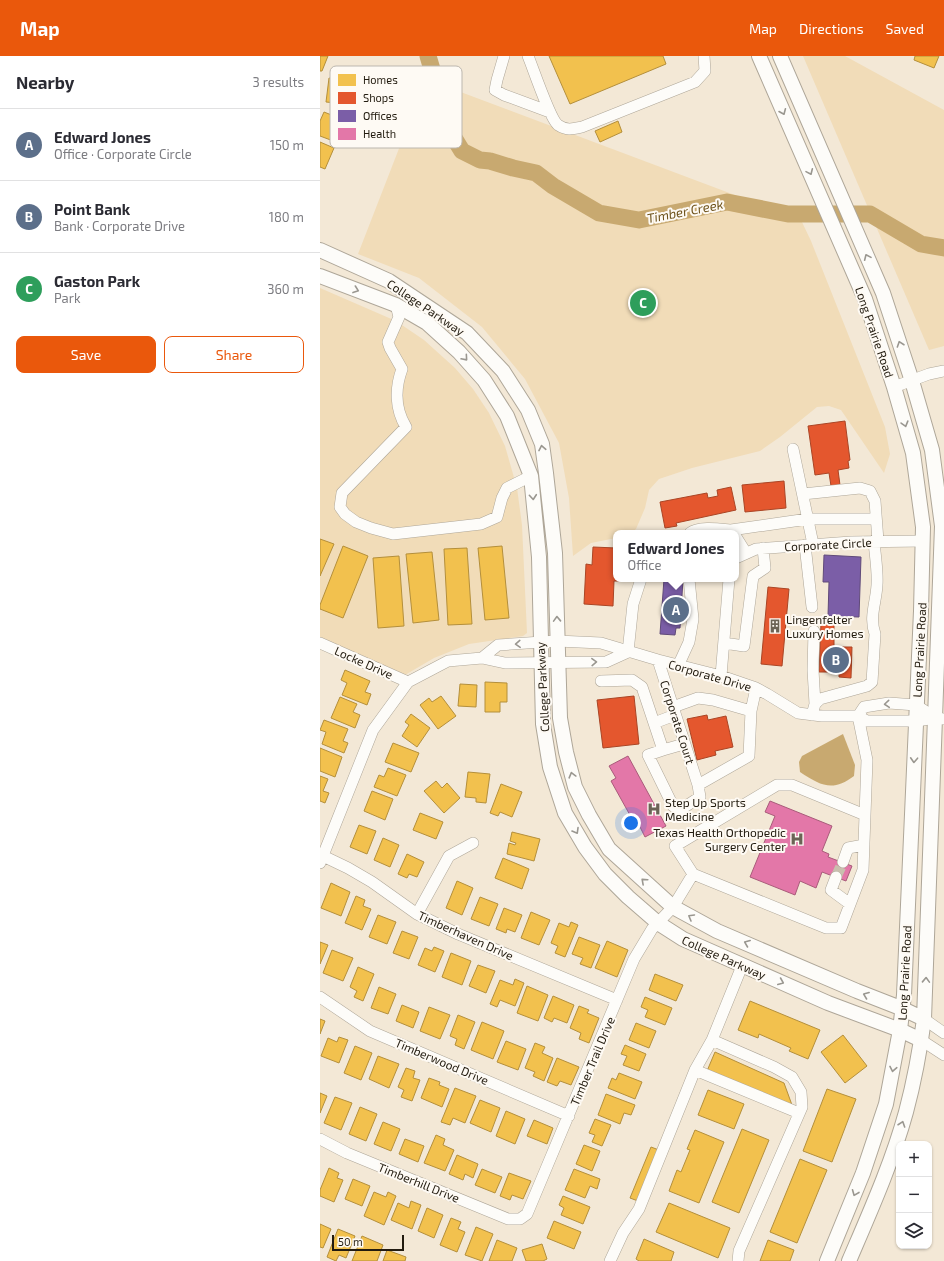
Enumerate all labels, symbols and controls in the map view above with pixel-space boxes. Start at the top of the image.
text: Map [20,17,60,40]
text: Map [749,20,777,37]
text: Directions [799,20,864,37]
text: Saved [886,20,924,37]
legend [330,66,462,148]
text: Nearby [16,72,74,92]
text: Homes [363,73,398,86]
text: 3 results [253,74,304,90]
text: Shops [363,91,394,104]
text: Offices [363,109,398,122]
one-way arrow [779,109,787,116]
text: Health [363,127,396,140]
text: Edward Jones [54,128,151,146]
text: A [25,137,33,153]
text: 150 m [270,137,304,153]
text: Office · Corporate Circle [54,146,192,162]
one-way arrow [805,168,813,175]
water label: Timber Creek [645,196,725,226]
text: Point Bank [54,200,130,218]
text: B [25,209,33,225]
text: 180 m [269,209,304,225]
text: Bank · Corporate Drive [54,218,185,234]
one-way arrow [864,254,872,261]
text: Gaston Park [54,272,140,290]
street label: College Parkway [385,276,468,338]
text: C [25,281,33,297]
text: 360 m [267,281,304,297]
one-way arrow [353,285,360,294]
street label: Long Prairie Road [853,285,897,379]
pin: C [630,288,656,318]
text: Park [54,290,81,306]
button: Save [16,336,156,373]
button: Share [164,336,304,373]
one-way arrow [896,341,905,348]
one-way arrow [460,353,467,361]
one-way arrow [900,421,909,428]
one-way arrow [538,444,546,451]
one-way arrow [529,494,538,500]
popup [613,530,739,582]
street label: Corporate Circle [784,535,872,553]
text: Edward Jones [628,539,724,557]
text: Office [628,557,662,573]
pin: A [663,595,689,625]
street label: Long Prairie Road [910,602,928,698]
place label: Lingenfelter Luxury Homes [786,612,864,640]
one-way arrow [552,616,561,622]
building icon: Lingenfelter Luxury Homes [767,618,783,634]
one-way arrow [515,639,521,648]
street label: College Parkway [533,641,551,732]
street label: Locke Drive [333,643,395,681]
pin: B [823,645,849,675]
street label: Corporate Drive [667,656,753,694]
one-way arrow [591,658,597,666]
street label: Corporate Court [658,678,698,766]
one-way arrow [884,700,890,709]
one-way arrow [910,757,918,763]
one-way arrow [568,772,577,779]
place label: Step Up Sports Medicine [665,795,746,823]
hospital icon: Step Up Sports Medicine [646,801,662,817]
your location [621,813,641,833]
place label: Texas Health Orthopedic Surgery Center [653,825,786,853]
one-way arrow [572,827,579,834]
hospital icon: Texas Health Orthopedic Surgery Center [789,831,805,847]
one-way arrow [641,878,649,885]
street label: Timberhaven Drive [416,908,516,962]
one-way arrow [688,914,695,921]
street label: Long Prairie Road [895,925,913,1021]
street label: College Parkway [680,932,769,982]
one-way arrow [744,940,752,948]
one-way arrow [776,977,784,985]
one-way arrow [922,977,931,983]
one-way arrow [863,991,870,999]
street label: Timber Trail Drive [567,1014,617,1108]
street label: Timberwood Drive [393,1035,491,1087]
one-way arrow [889,1065,897,1072]
one-way arrow [897,1121,905,1128]
map controls [896,1141,932,1249]
button: + [896,1141,932,1177]
street label: Timberhill Drive [376,1159,462,1205]
button: − [896,1177,932,1213]
one-way arrow [852,1188,860,1196]
button: layers [896,1213,932,1249]
scale bar [332,1233,404,1252]
text: 50 m [338,1235,363,1248]

